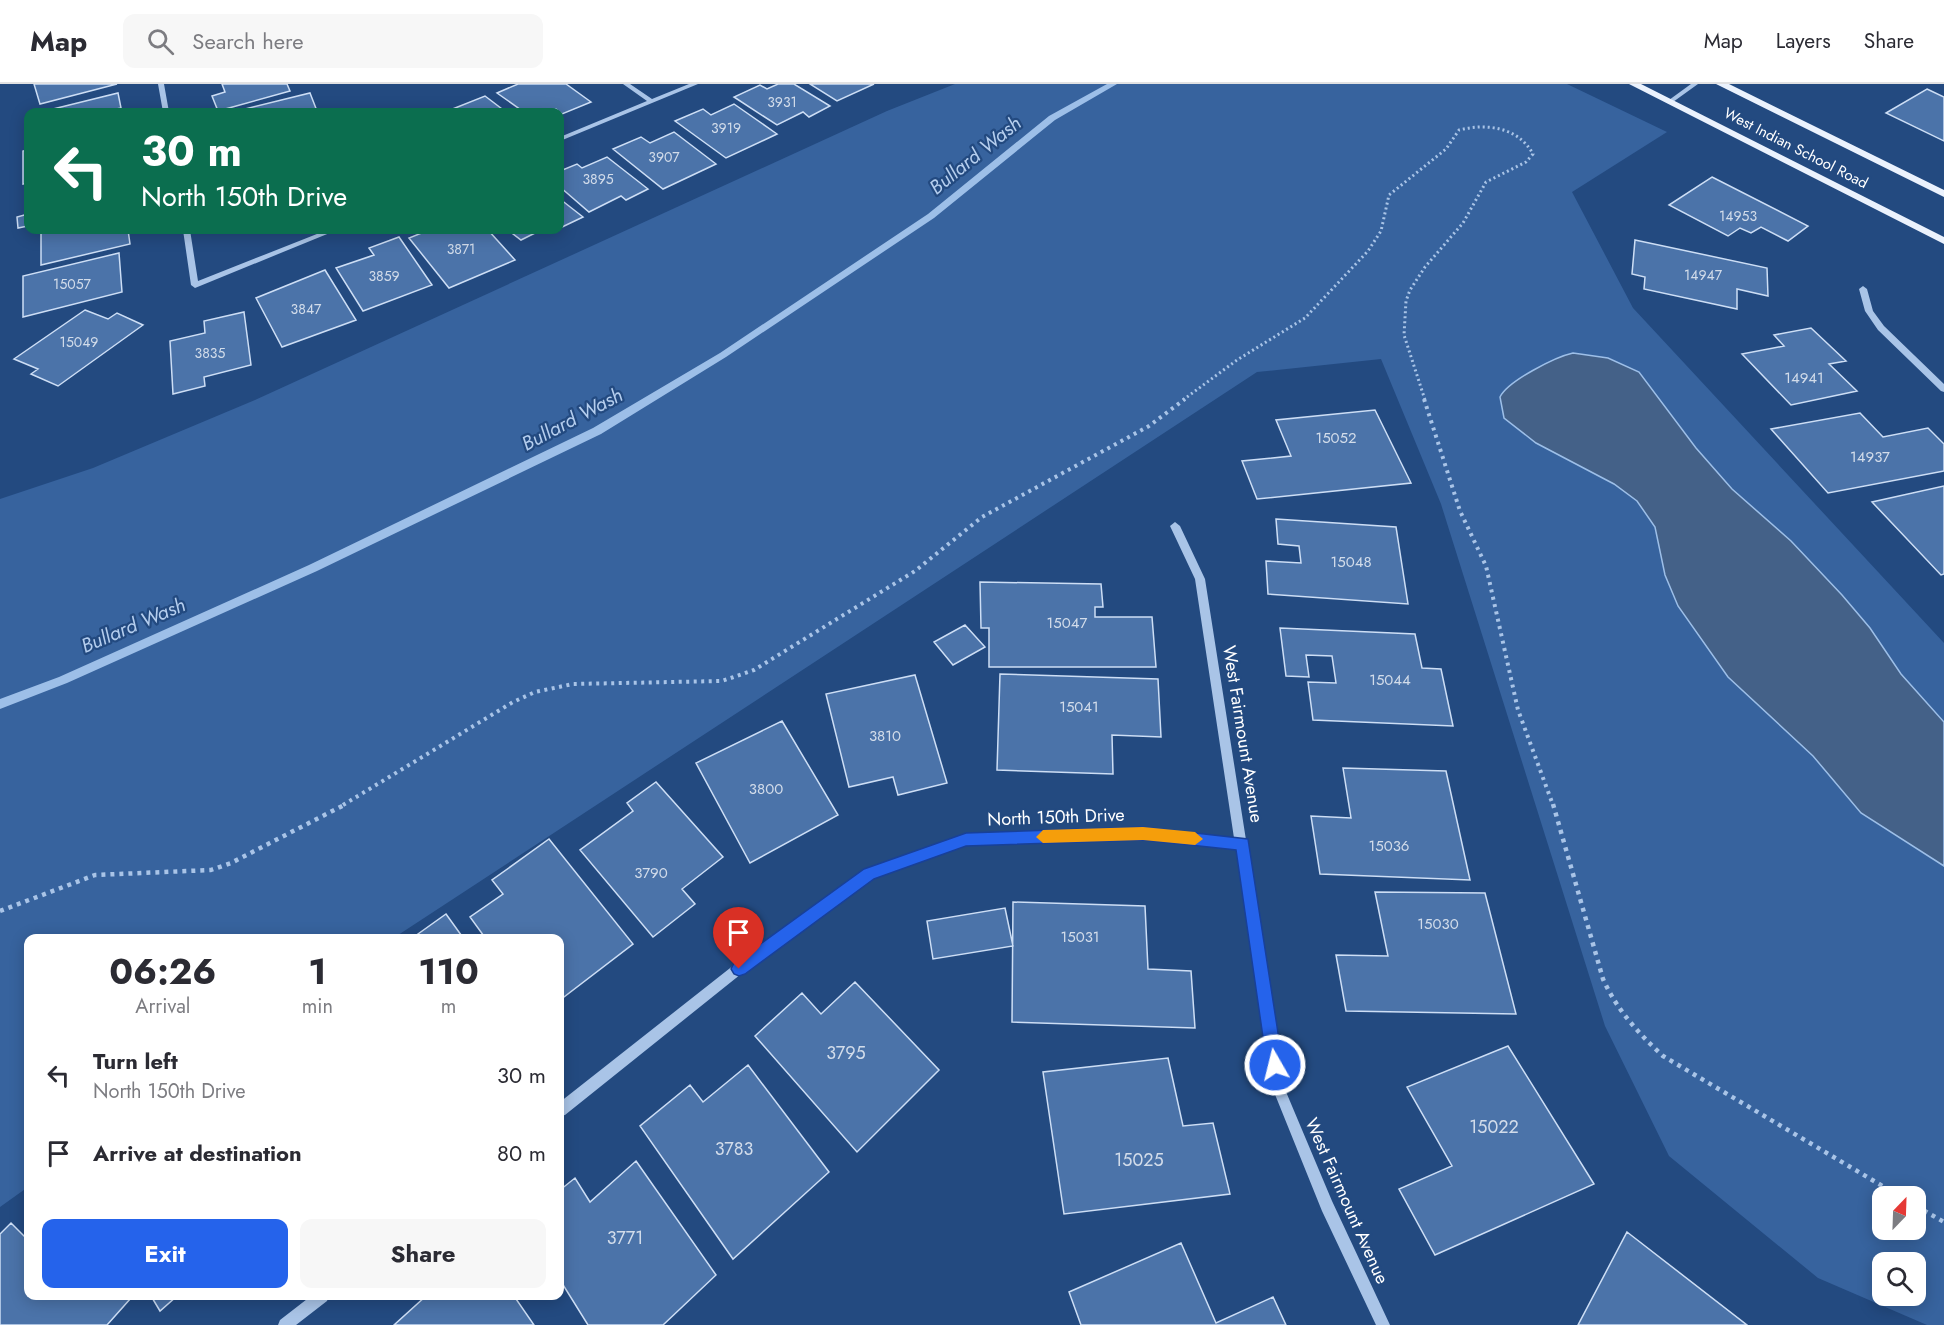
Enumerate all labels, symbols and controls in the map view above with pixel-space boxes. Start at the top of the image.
search box [123,14,543,68]
text: Map [30,21,87,62]
icon: search [144,25,177,58]
text: Search here [192,25,304,57]
text: Map [1704,26,1743,56]
text: Layers [1776,26,1831,56]
text: Share [1864,26,1914,56]
house number: 3931 [767,92,797,112]
street label: West Indian School Road [1720,102,1872,194]
water label: Bullard Wash [923,109,1028,202]
house number: 3919 [711,118,741,138]
text: 30 m [141,121,242,182]
icon: left [42,132,120,210]
house number: 3907 [648,147,680,167]
house number: 3895 [582,169,614,189]
text: North 150th Drive [141,177,347,216]
house number: 14953 [1719,206,1757,226]
house number: 3871 [447,239,475,259]
house number: 14947 [1684,265,1723,285]
house number: 3859 [368,266,400,286]
house number: 15057 [53,274,92,294]
house number: 3847 [291,299,322,319]
house number: 15049 [60,332,98,352]
house number: 3835 [195,343,226,363]
house number: 14941 [1784,367,1824,389]
water label: Bullard Wash [516,381,628,458]
house number: 15052 [1315,427,1357,449]
house number: 14937 [1850,446,1890,468]
house number: 15048 [1330,551,1372,573]
water label: Bullard Wash [76,590,190,660]
house number: 15047 [1047,612,1088,634]
street label: West Fairmount Avenue [1216,643,1270,825]
house number: 15044 [1369,669,1411,691]
house number: 15041 [1059,696,1099,718]
house number: 3810 [869,725,901,747]
house number: 3800 [749,778,783,800]
street label: North 150th Drive [987,802,1125,832]
house number: 15036 [1368,835,1410,857]
house number: 3790 [634,862,668,884]
pin [713,907,764,969]
house number: 15030 [1417,913,1459,935]
icon: arrive [722,916,755,949]
house number: 15031 [1060,926,1100,948]
text: 06:26 [109,945,216,997]
text: 1 [308,945,327,997]
text: 110 [418,945,479,997]
text: Arrival [135,992,190,1021]
text: min [302,992,333,1021]
text: m [441,992,456,1021]
position arrow [1243,1033,1307,1097]
house number: 3795 [826,1040,866,1066]
text: Turn left [93,1045,178,1077]
icon: left [42,1059,75,1092]
text: 30 m [497,1059,546,1091]
text: North 150th Drive [93,1077,246,1106]
street label: West Fairmount Avenue [1299,1114,1395,1288]
house number: 15022 [1469,1114,1519,1140]
house number: 3783 [715,1136,753,1162]
icon: arrive [42,1137,75,1170]
text: Arrive at destination [93,1137,302,1169]
text: 80 m [497,1137,546,1169]
house number: 15025 [1114,1147,1164,1173]
north arrow [1872,1186,1926,1240]
map controls [1872,1186,1926,1306]
button: Exit [42,1219,288,1288]
button: Share [300,1219,546,1288]
house number: 3771 [607,1225,643,1251]
button: search [1872,1252,1926,1306]

